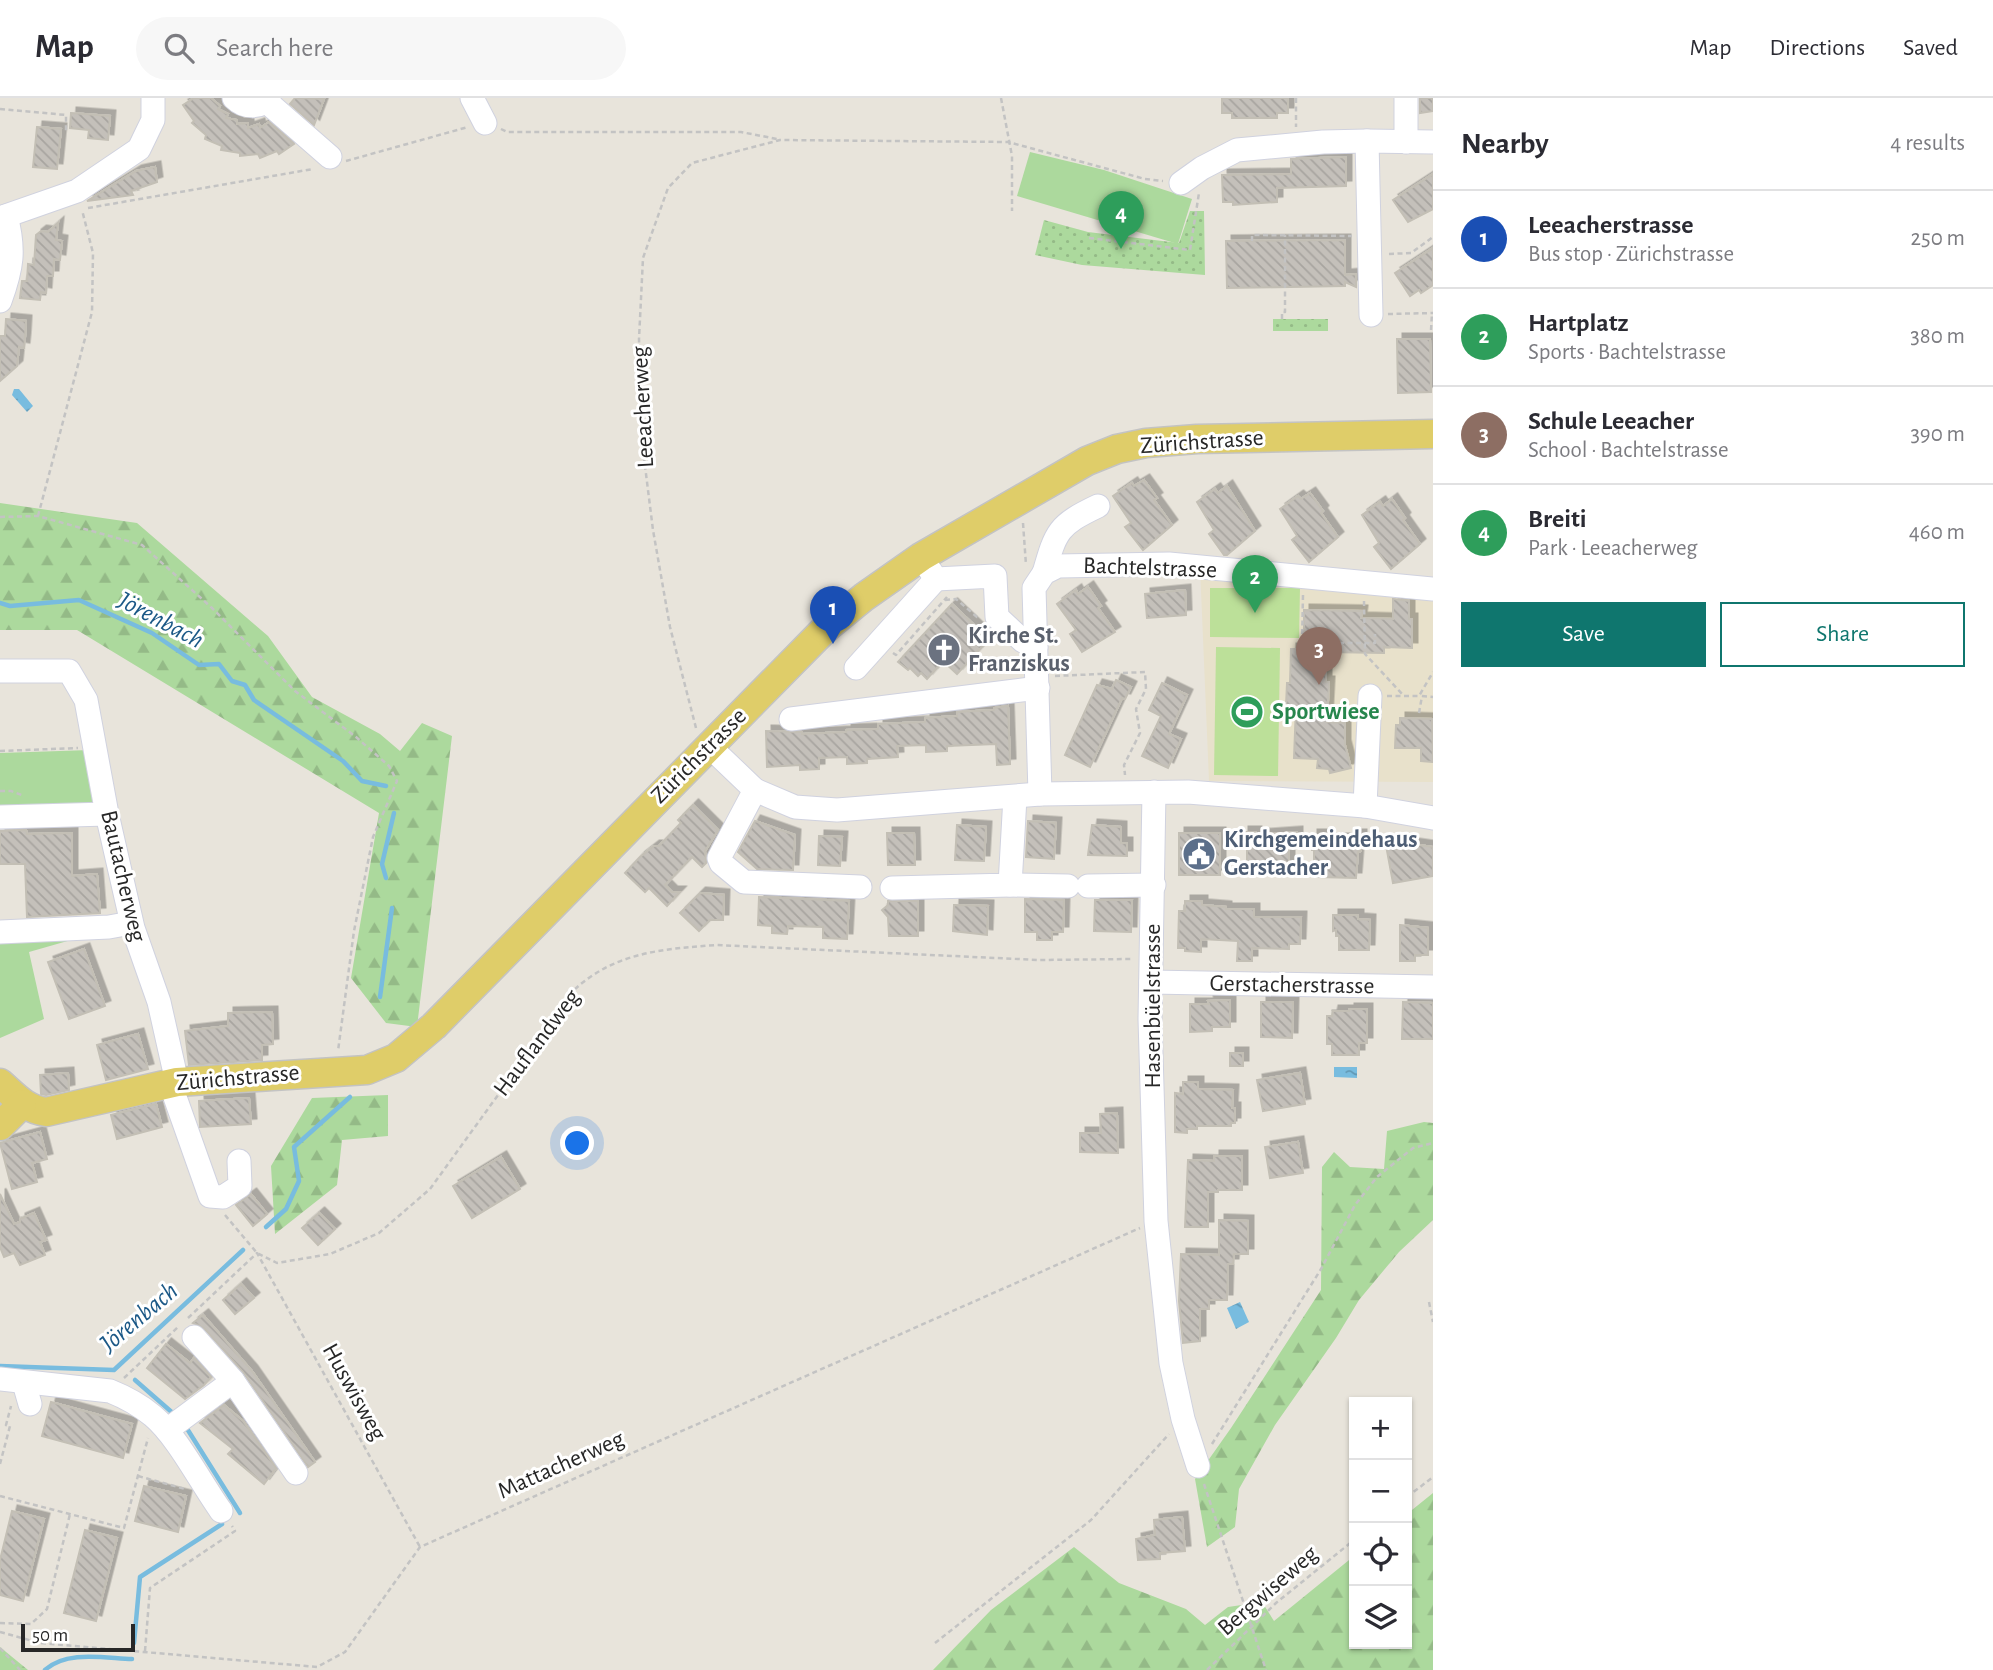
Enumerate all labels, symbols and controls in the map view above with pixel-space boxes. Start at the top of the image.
search box [136,17,626,80]
icon: search [160,29,198,67]
text: Map [35,31,94,64]
text: Search here [216,35,334,61]
text: Map [1689,36,1731,60]
text: Directions [1769,36,1865,60]
text: Saved [1903,36,1958,60]
text: Nearby [1461,129,1549,159]
text: 4 results [1890,132,1965,155]
pin: 4 [1098,191,1144,249]
text: Leeacherstrasse [1528,212,1694,238]
text: 1 [1480,227,1488,250]
text: 250 m [1911,227,1965,250]
text: Bus stop · Zürichstrasse [1528,243,1734,266]
text: Hartplatz [1528,310,1629,336]
text: 2 [1479,325,1489,348]
text: 380 m [1910,325,1965,348]
text: Sports · Bachtelstrasse [1528,341,1726,364]
street label: Leeacherweg [628,345,658,469]
text: Schule Leeacher [1528,408,1694,434]
text: 3 [1479,423,1489,446]
text: 390 m [1910,423,1965,446]
street label: Zürichstrasse [1140,426,1264,458]
text: School · Bachtelstrasse [1528,439,1729,462]
text: Breiti [1528,506,1587,532]
text: 4 [1478,521,1490,544]
text: 460 m [1909,521,1965,544]
text: Park · Leeacherweg [1528,537,1698,560]
street label: Bachtelstrasse [1083,554,1217,582]
pin: 2 [1232,555,1278,613]
water label: Jörenbach [113,586,208,653]
pin: 1 [810,586,856,644]
button: Save [1461,602,1706,667]
button: Share [1720,602,1965,667]
place label: Kirche St. Franziskus [968,624,1070,676]
pin: 3 [1296,627,1342,685]
church icon: Kirche St. Franziskus [925,631,963,669]
sports icon: Sportwiese [1228,693,1266,731]
place label: Sportwiese [1272,700,1380,724]
street label: Zürichstrasse [647,704,751,808]
street label: Bautacherweg [96,808,150,944]
place label: Kirchgemeindehaus Gerstacher [1224,828,1417,880]
public building icon: Kirchgemeindehaus Gerstacher [1180,835,1218,873]
street label: Hasenbüelstrasse [1141,924,1165,1088]
street label: Gerstacherstrasse [1209,972,1375,998]
street label: Hauflandweg [489,985,585,1101]
street label: Zürichstrasse [175,1061,301,1095]
your location [560,1126,594,1160]
water label: Jörenbach [95,1277,183,1357]
street label: Huswisweg [318,1340,390,1445]
map controls [1349,1397,1412,1649]
button: + [1349,1397,1412,1460]
street label: Mattacherweg [494,1426,628,1503]
button: − [1349,1460,1412,1523]
button: locate [1349,1523,1412,1586]
street label: Bergwiseweg [1214,1541,1323,1641]
button: layers [1349,1586,1412,1649]
scale bar [21,1621,135,1653]
text: 50 m [32,1626,68,1645]

